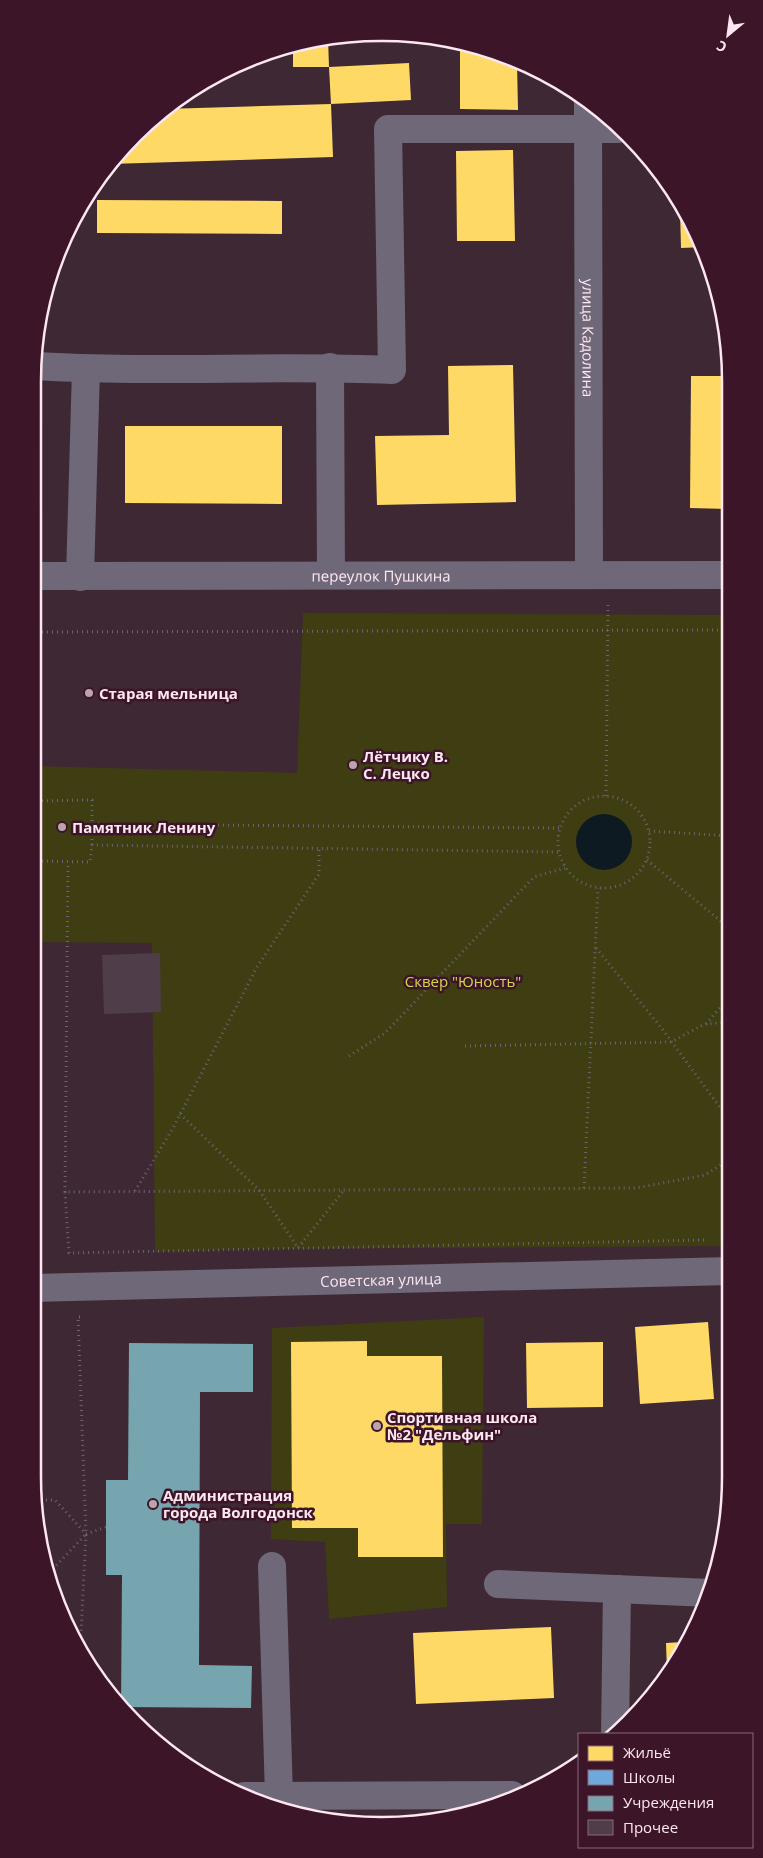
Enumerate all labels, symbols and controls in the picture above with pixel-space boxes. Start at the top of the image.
north arrow [703,10,753,60]
text: С [713,36,730,57]
street label: улица Кадолина [578,279,599,397]
street label: переулок Пушкина [311,565,451,586]
place label: Старая мельница [99,683,238,703]
marker: Старая мельница [83,687,95,699]
place label: Лётчику В. С. Лецко [363,746,448,783]
marker: Лётчику В. С. Лецко [347,759,359,771]
place label: Памятник Ленину [72,817,216,837]
marker: Памятник Ленину [56,821,68,833]
park label: Сквер "Юность" [405,971,521,991]
street label: Советская улица [320,1268,442,1291]
place label: Спортивная школа №2 "Дельфин" [387,1407,537,1444]
marker: Спортивная школа №2 "Дельфин" [371,1420,383,1432]
place label: Администрация города Волгодонск [163,1485,314,1522]
marker: Администрация города Волгодонск [147,1498,159,1510]
legend [578,1733,753,1848]
text: Жильё [623,1742,671,1762]
text: Школы [623,1767,675,1787]
text: Учреждения [623,1792,714,1812]
text: Прочее [623,1817,678,1837]

